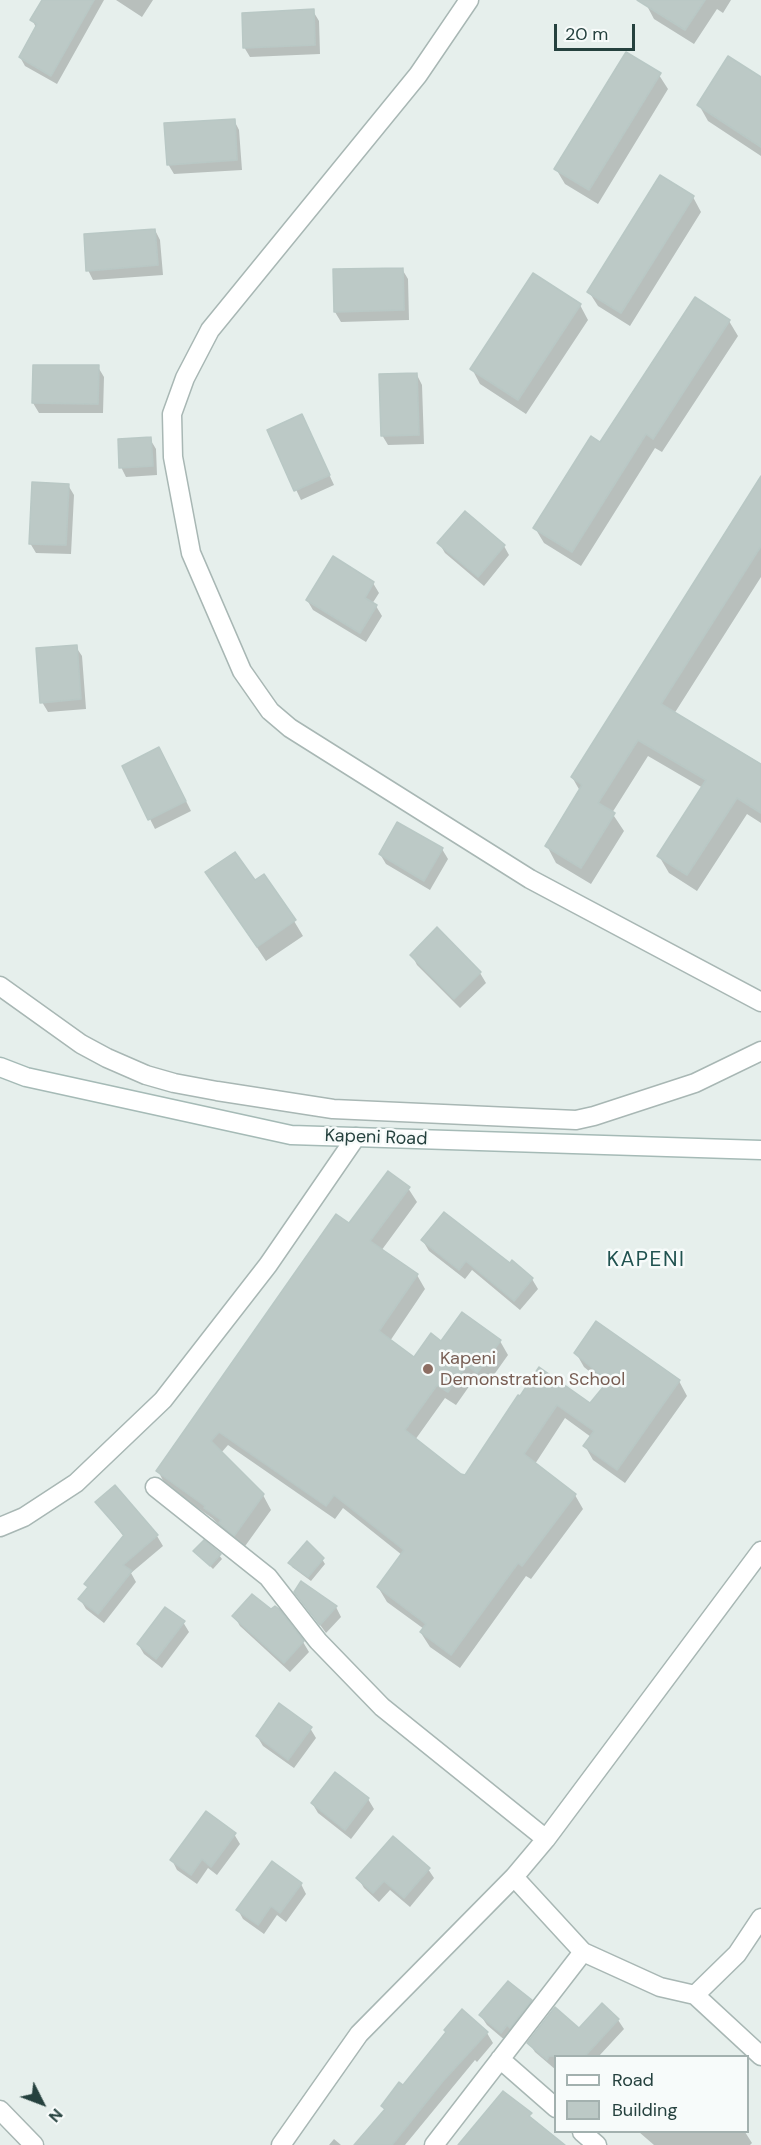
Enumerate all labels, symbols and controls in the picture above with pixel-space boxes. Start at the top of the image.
scale bar [557,12,638,50]
text: 20 m [565,22,608,46]
street label: Kapeni Road [324,1125,428,1151]
district label: KAPENI [607,1247,685,1273]
place label: Kapeni Demonstration School [440,1348,625,1390]
marker: Kapeni Demonstration School [421,1362,435,1376]
legend [554,2055,749,2133]
text: Road [612,2068,654,2092]
north arrow [12,2073,72,2133]
text: Building [612,2098,677,2122]
text: N [44,2104,67,2127]

